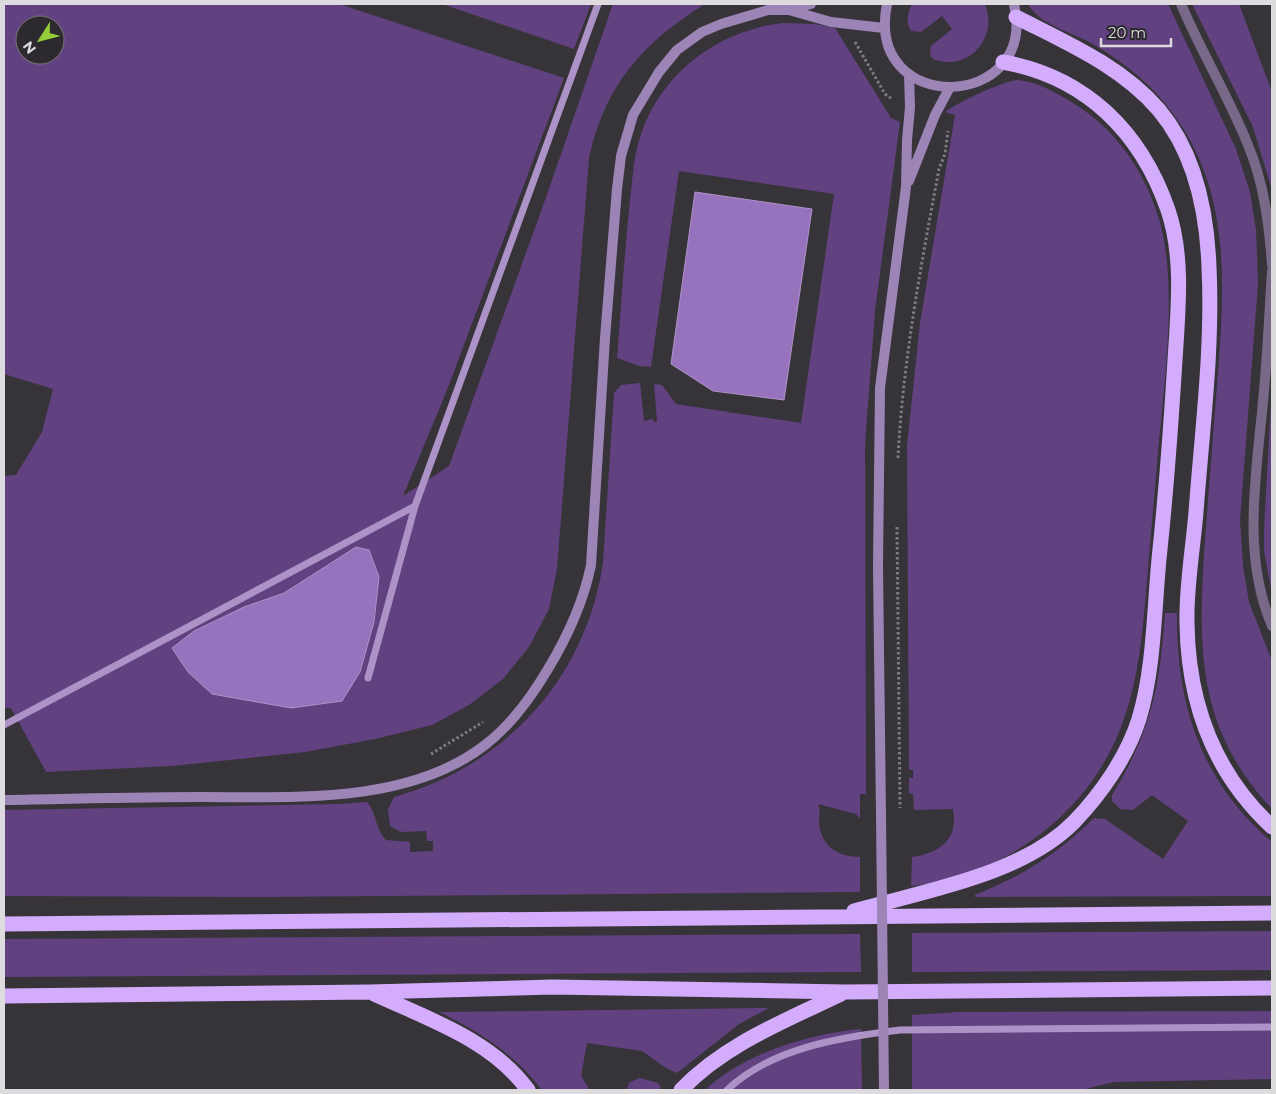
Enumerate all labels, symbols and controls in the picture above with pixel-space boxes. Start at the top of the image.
north arrow [15,15,65,65]
scale bar [1101,15,1171,47]
text: 20 m [1108,23,1146,42]
text: N [19,38,40,58]

